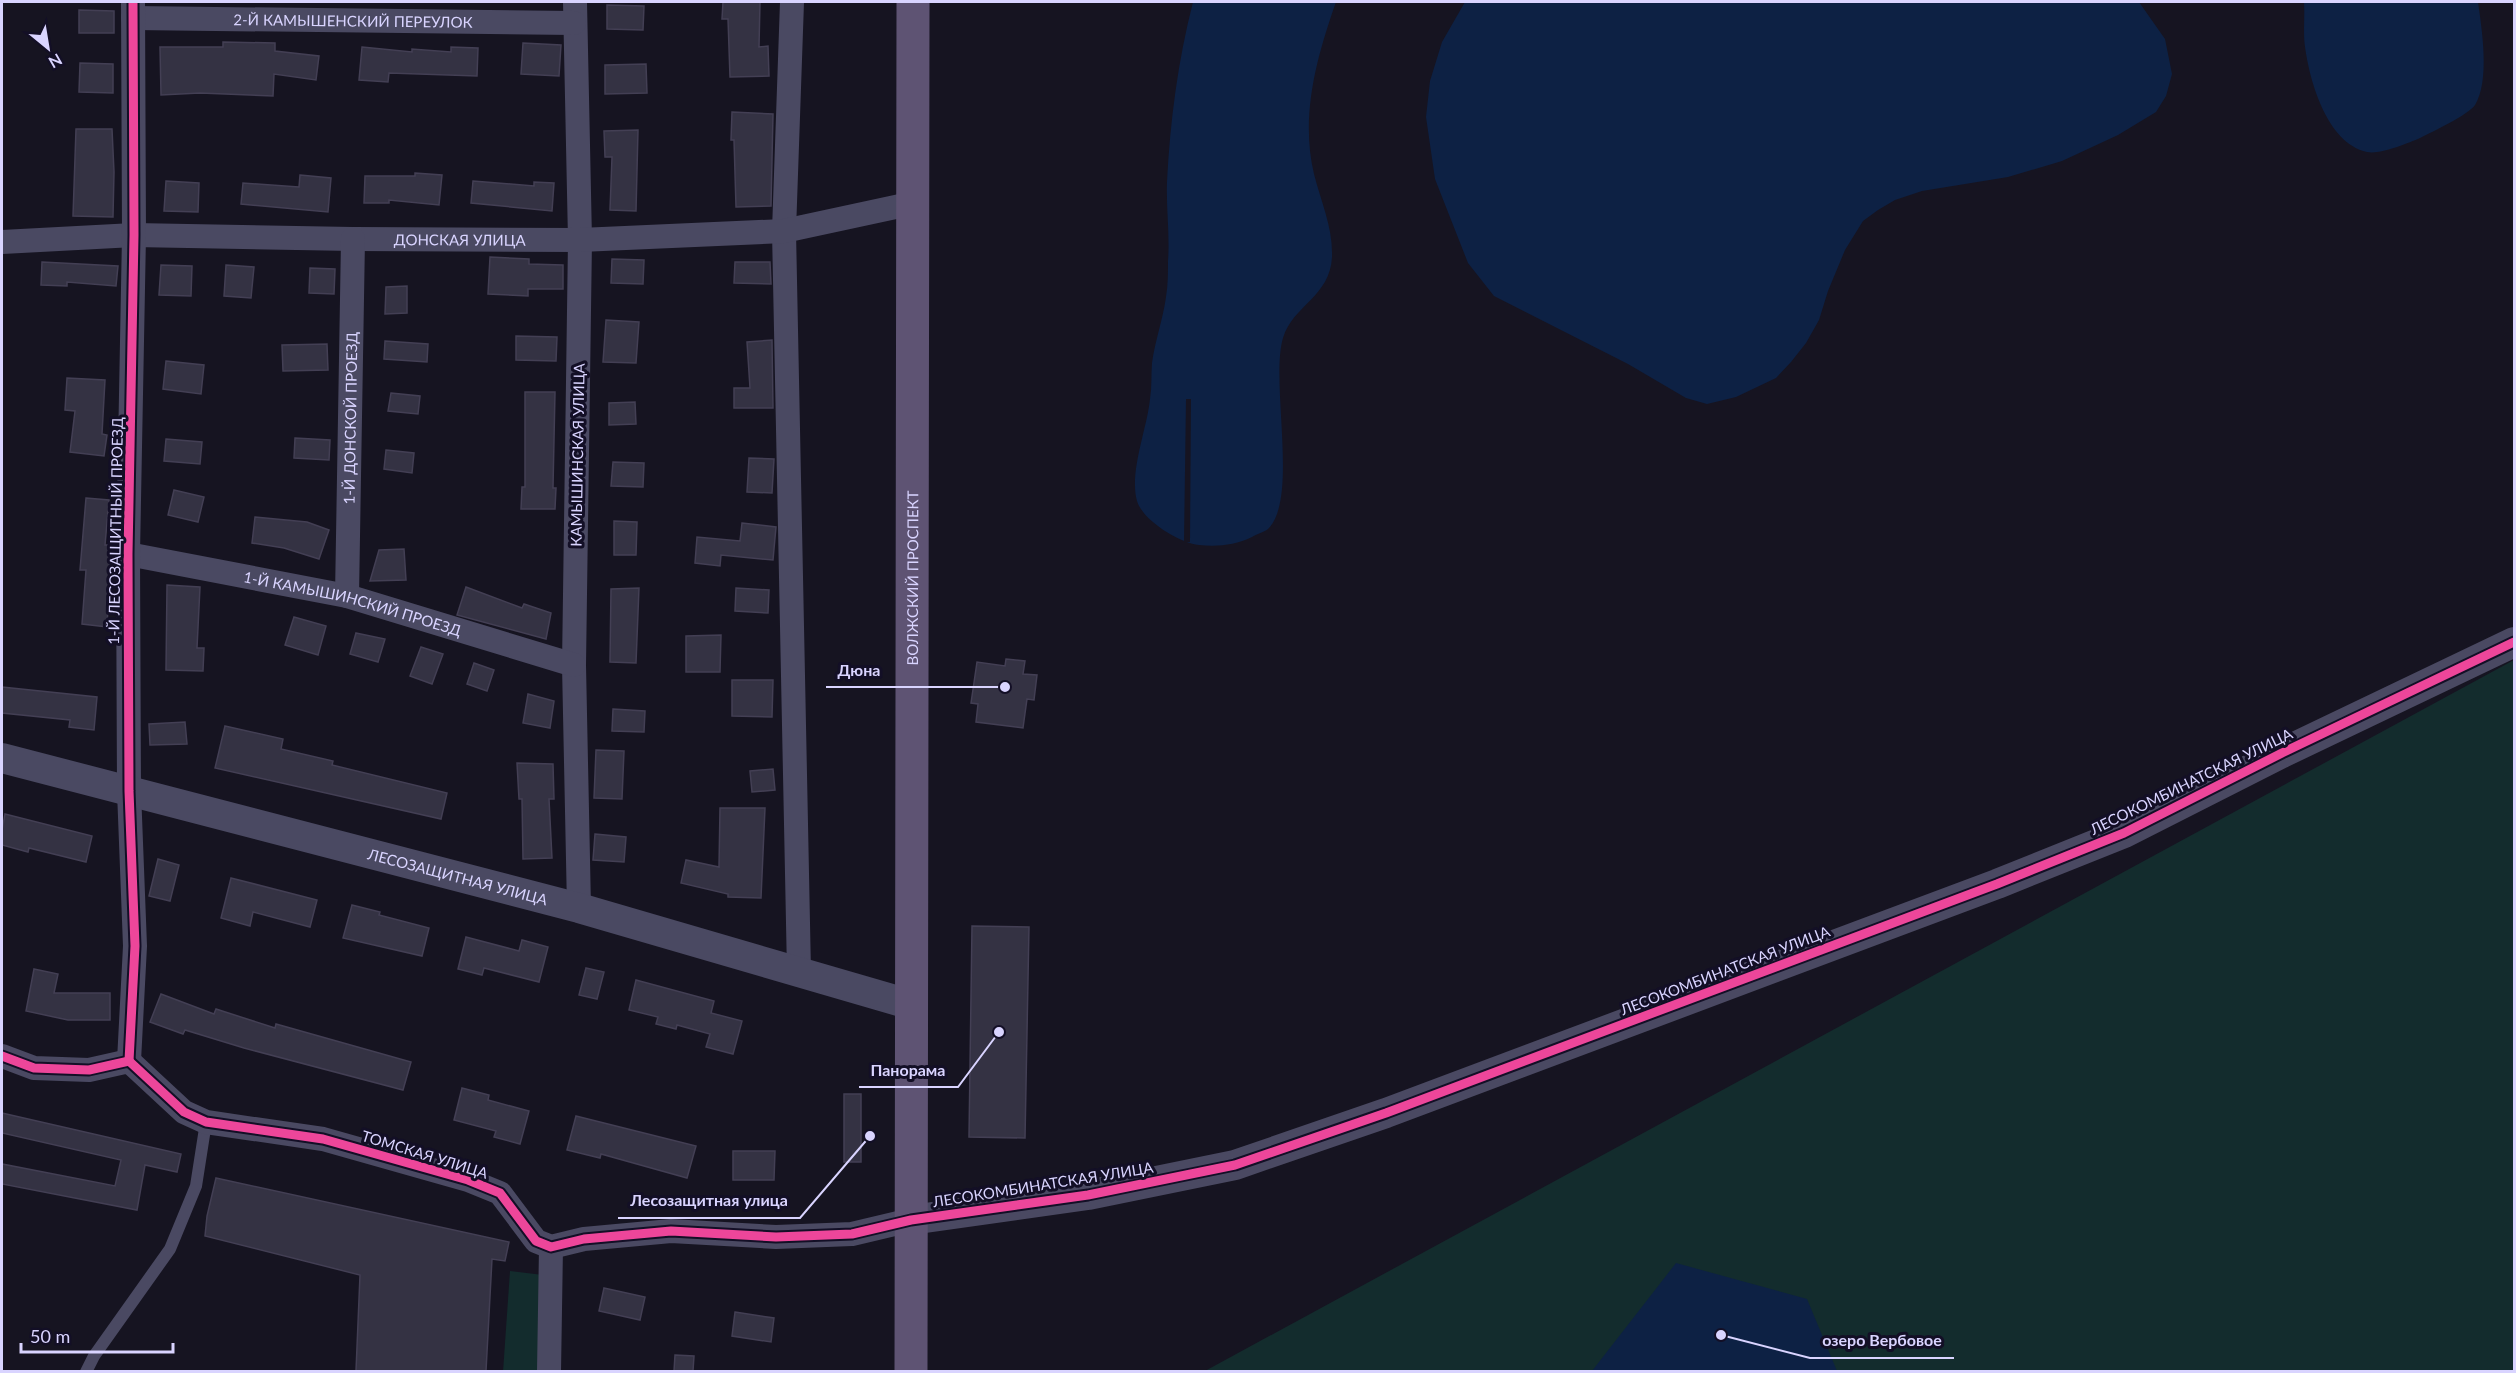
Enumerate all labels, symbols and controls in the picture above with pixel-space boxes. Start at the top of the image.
street label: 2-Й КАМЫШЕНСКИЙ ПЕРЕУЛОК [233,10,473,31]
north arrow [18,18,78,78]
text: N [46,50,66,73]
street label: ДОНСКАЯ УЛИЦА [394,230,527,249]
street label: 1-Й ДОНСКОЙ ПРОЕЗД [340,331,360,504]
street label: КАМЫШИНСКАЯ УЛИЦА [566,362,588,547]
street label: 1-Й ЛЕСОЗАЩИТНЫЙ ПРОЕЗД [104,417,126,645]
street label: ВОЛЖСКИЙ ПРОСПЕКТ [903,490,921,666]
street label: 1-Й КАМЫШИНСКИЙ ПРОЕЗД [242,567,464,639]
callout: Дюна [826,653,893,687]
text: Дюна [838,660,880,679]
street label: ЛЕСОКОМБИНАТСКАЯ УЛИЦА [2086,724,2296,838]
street label: ЛЕСОЗАЩИТНАЯ УЛИЦА [365,844,550,909]
street label: ЛЕСОКОМБИНАТСКАЯ УЛИЦА [1617,921,1833,1019]
callout: Панорама [859,1053,958,1087]
text: Панорама [871,1060,945,1079]
street label: ТОМСКАЯ УЛИЦА [360,1126,491,1182]
street label: ЛЕСОКОМБИНАТСКАЯ УЛИЦА [930,1158,1155,1210]
callout: Лесозащитная улица [618,1184,800,1218]
text: Лесозащитная улица [629,1190,788,1209]
scale bar [21,1316,172,1354]
callout: озеро Вербовое [1810,1324,1954,1358]
text: 50 m [30,1325,70,1347]
text: озеро Вербовое [1822,1330,1942,1349]

